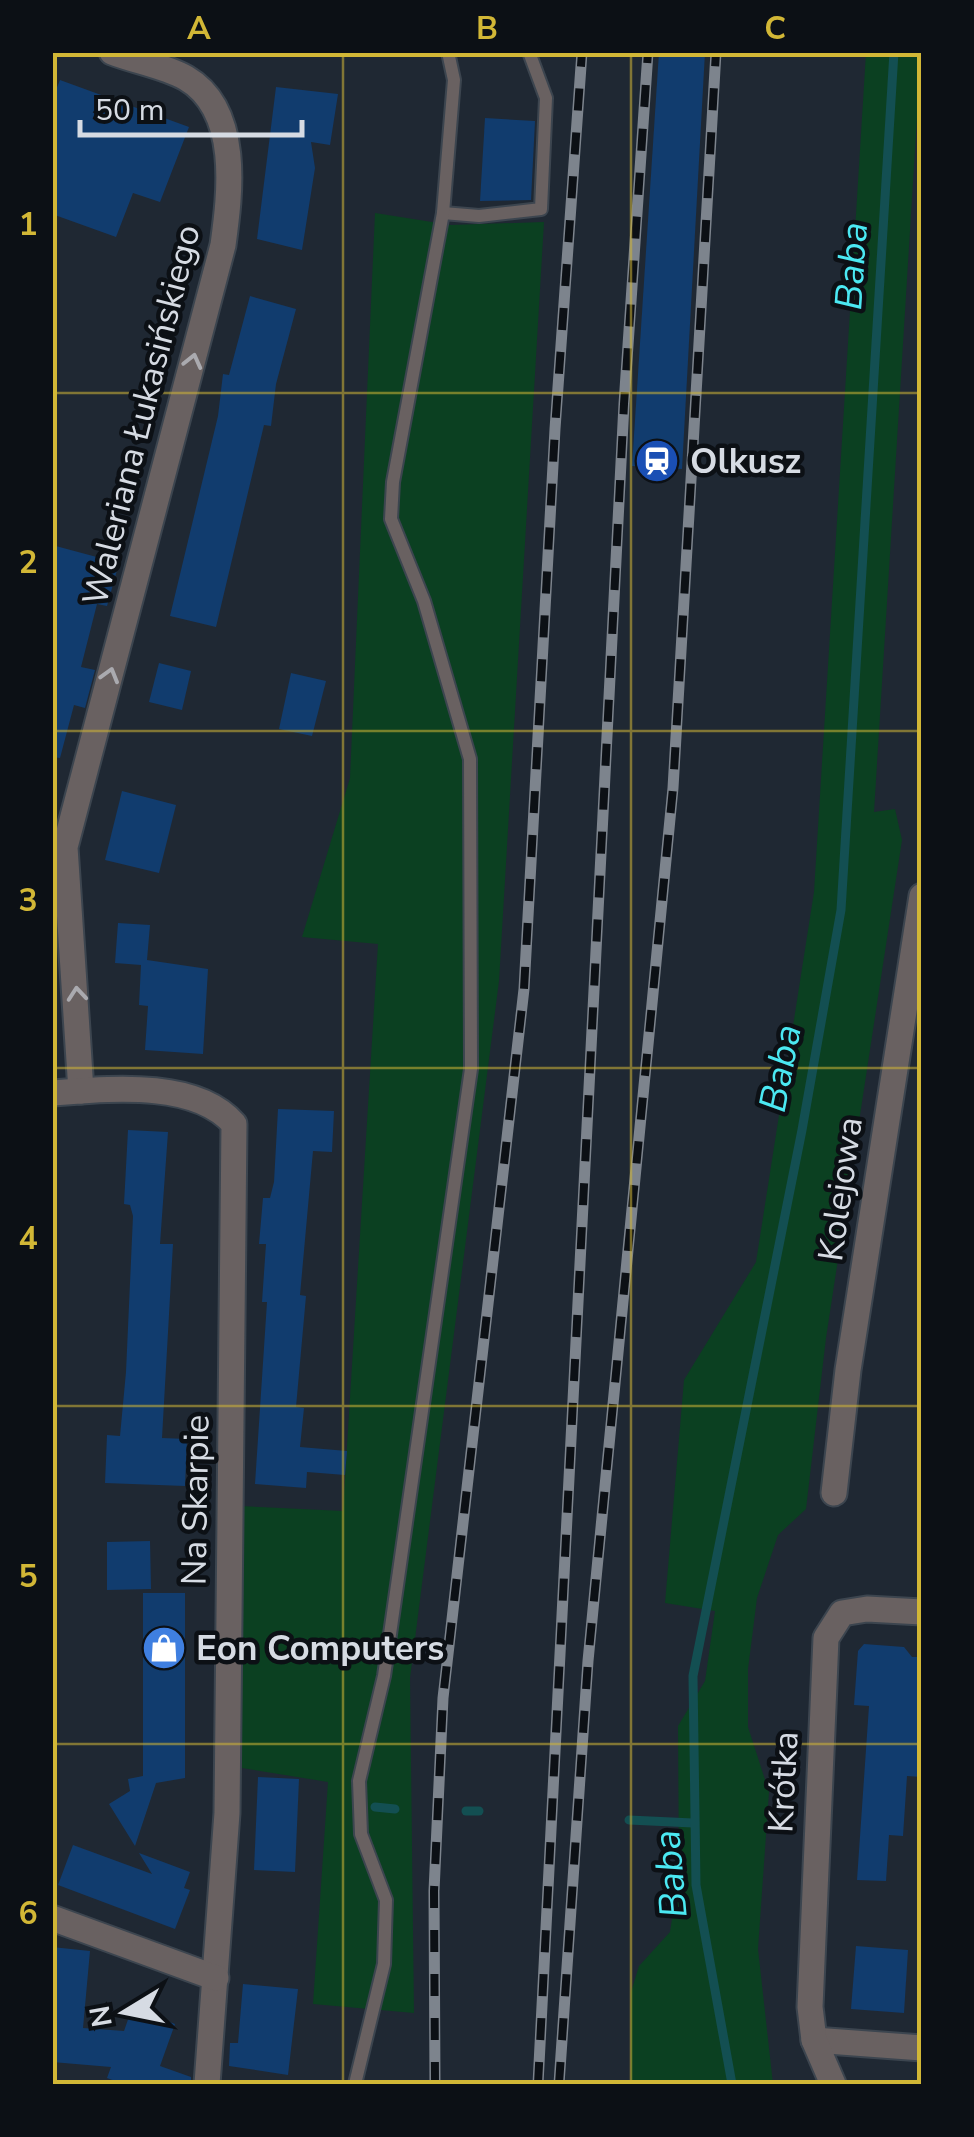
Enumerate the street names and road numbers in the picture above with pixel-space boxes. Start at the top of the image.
street label: Waleriana Łukasińskiego [71,220,212,610]
street label: Kolejowa [807,1114,874,1264]
street label: Na Skarpie [171,1414,220,1586]
street label: Krótka [757,1730,810,1834]

